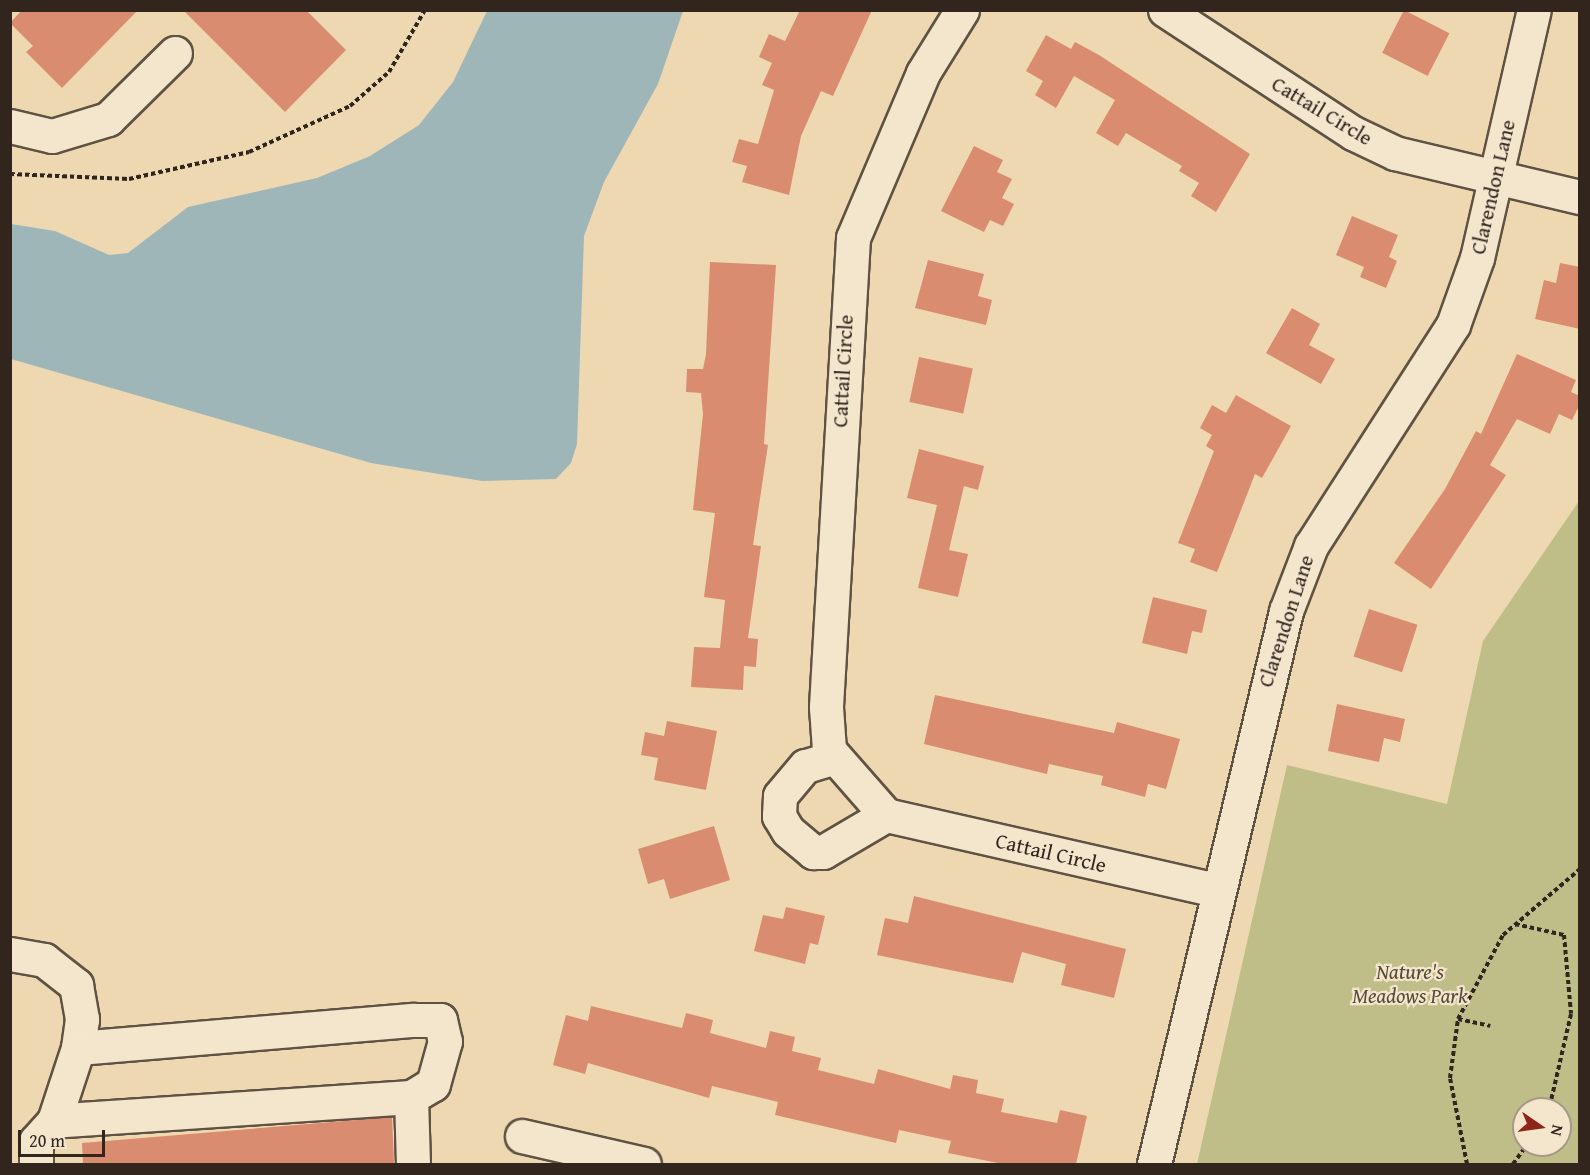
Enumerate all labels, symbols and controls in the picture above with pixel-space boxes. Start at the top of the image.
street label: Cattail Circle [1267,71,1377,151]
street label: Clarendon Lane [1465,117,1521,257]
street label: Cattail Circle [827,314,859,428]
street label: Clarendon Lane [1253,552,1319,690]
street label: Cattail Circle [993,828,1109,878]
park label: Nature's Meadows Park [1352,959,1468,1009]
north arrow [1512,1097,1572,1157]
scale bar [21,1118,108,1156]
text: N [1545,1123,1570,1139]
text: 20 m [29,1127,65,1154]

